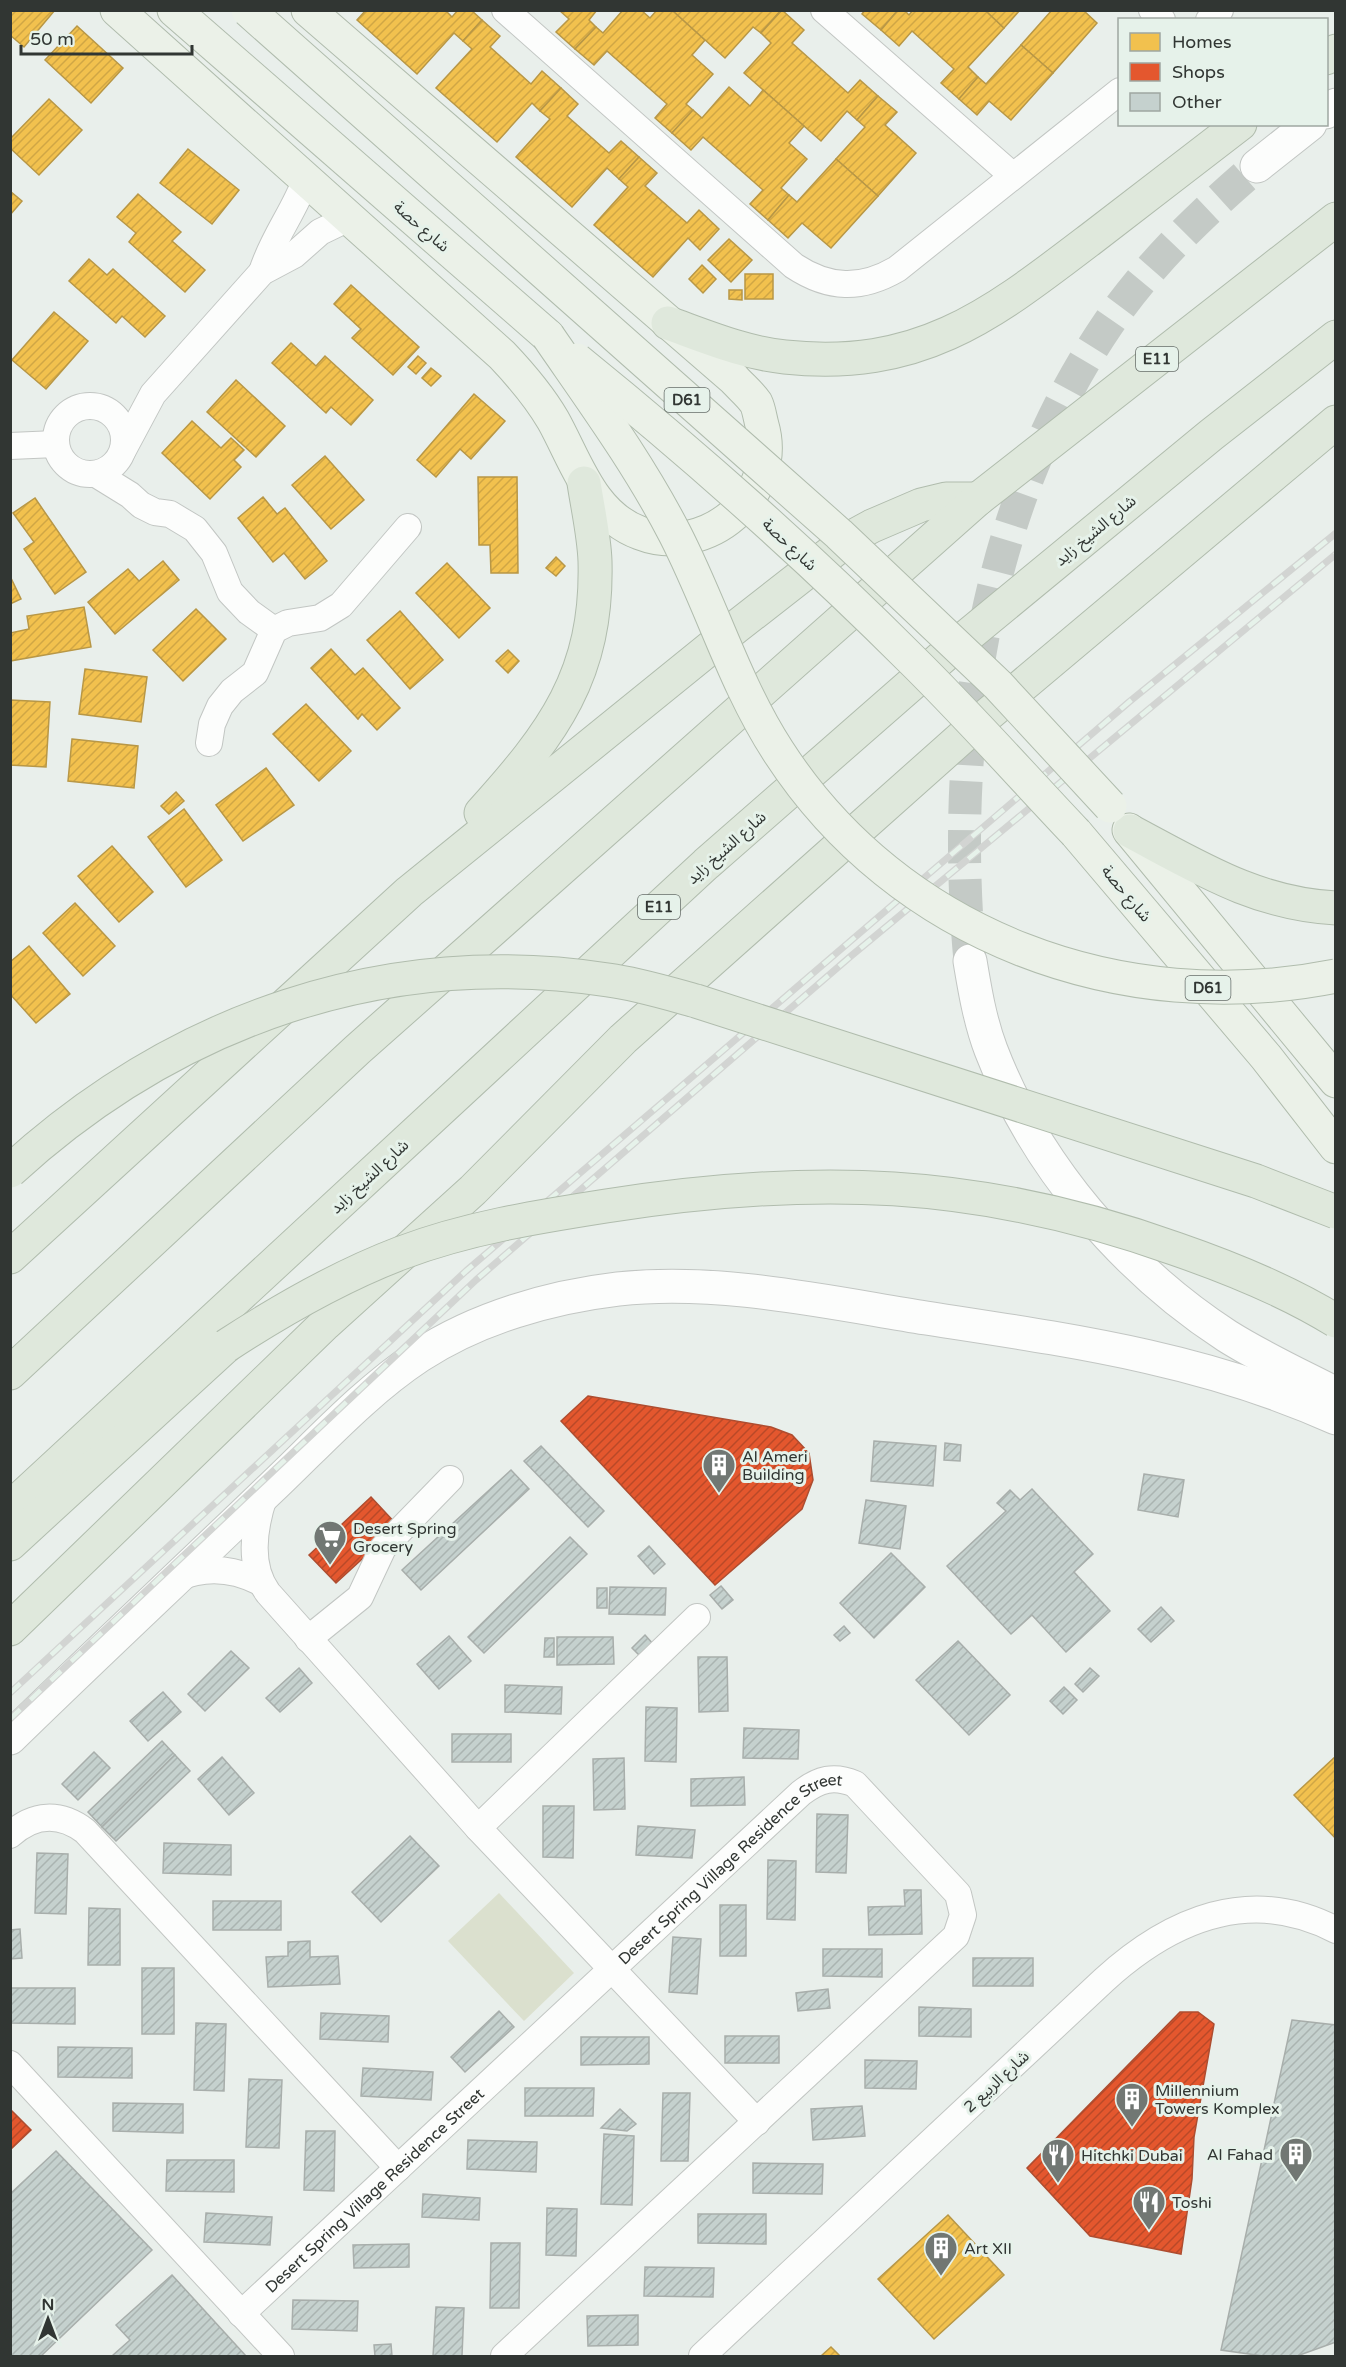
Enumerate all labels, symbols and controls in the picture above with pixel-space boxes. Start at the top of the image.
scale bar [21,18,192,56]
legend [1118,18,1328,126]
text: 50 m [30,28,74,50]
text: Homes [1172,31,1232,53]
text: Shops [1172,61,1225,83]
text: Other [1172,91,1222,113]
street label: شارع حصة [388,197,453,258]
road number: E11 [1136,347,1178,371]
road number: D61 [664,388,710,412]
street label: شارع الشيخ زايد [1051,491,1142,572]
street label: شارع حصة [756,514,821,577]
street label: شارع الشيخ زايد [683,807,772,890]
street label: شارع حصة [1095,861,1156,927]
road number: E11 [638,895,680,919]
road number: D61 [1186,976,1230,1000]
street label: شارع الشيخ زايد [326,1135,414,1220]
building icon: Al Ameri Building [701,1447,737,1494]
place label: Al Ameri Building [742,1447,808,1485]
supermarket icon: Desert Spring Grocery [312,1519,348,1566]
place label: Desert Spring Grocery [353,1519,457,1557]
street label: Desert Spring Village Residence Street [614,1770,844,1969]
street label: شارع الربيع 2 [960,2046,1035,2119]
building icon: Millennium Towers Komplex [1114,2081,1150,2128]
place label: Millennium Towers Komplex [1155,2081,1280,2119]
street label: Desert Spring Village Residence Street [261,2084,489,2297]
building icon: Al Fahad [1278,2136,1314,2183]
restaurant icon: Hitchki Dubai [1040,2137,1076,2184]
place label: Al Fahad [1207,2145,1273,2165]
place label: Hitchki Dubai [1081,2146,1183,2166]
restaurant icon: Toshi [1131,2184,1167,2231]
place label: Toshi [1172,2193,1212,2213]
building icon: Art XII [923,2230,959,2277]
place label: Art XII [964,2239,1012,2259]
north arrow [18,2289,78,2349]
text: N [42,2295,54,2315]

